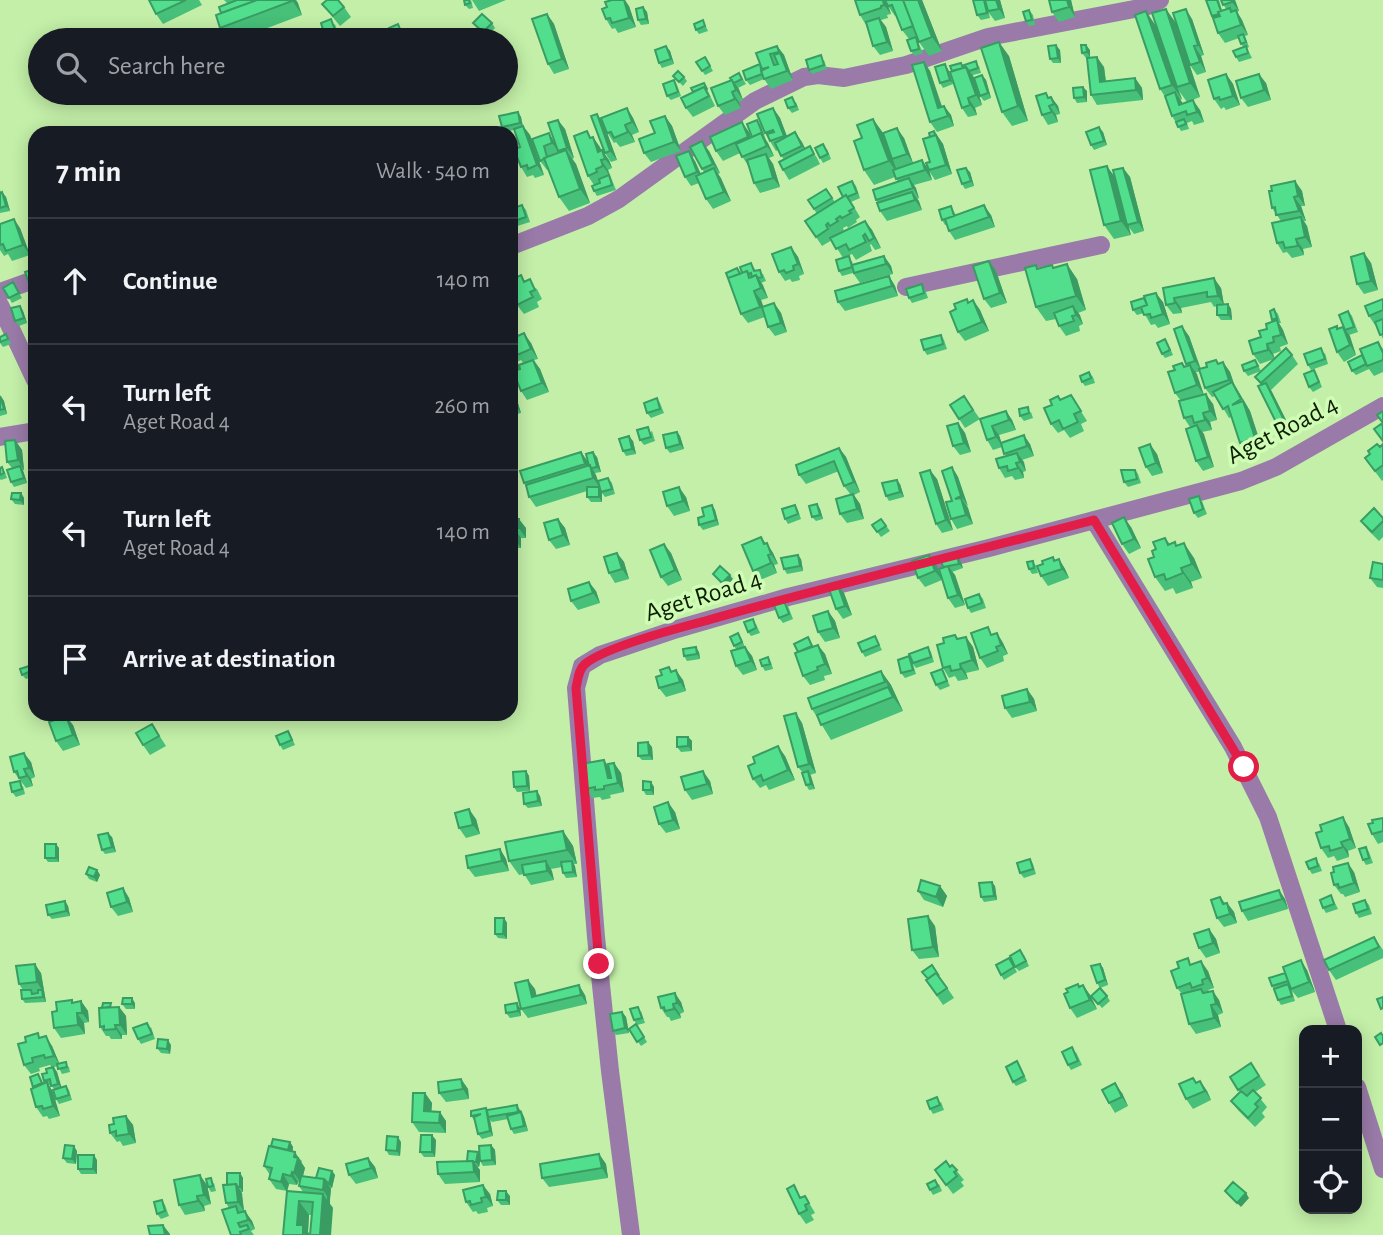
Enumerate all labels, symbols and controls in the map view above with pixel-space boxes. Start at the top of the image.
search box [28,28,518,105]
icon: search [52,48,90,86]
text: Search here [108,53,226,79]
text: 7 min [56,157,121,187]
text: Walk · 540 m [376,160,490,183]
icon: ahead [56,262,94,300]
text: Continue [123,268,218,294]
text: 140 m [437,269,490,292]
text: Turn left [123,380,211,406]
icon: left [56,388,94,426]
street label: Aget Road 4 [1223,391,1342,469]
text: 260 m [434,395,490,418]
text: Aget Road 4 [123,411,230,434]
text: Turn left [123,506,211,532]
icon: left [56,514,94,552]
text: 140 m [437,521,490,544]
text: Aget Road 4 [123,537,230,560]
street label: Aget Road 4 [642,566,765,626]
icon: arrive [56,640,94,678]
text: Arrive at destination [123,646,336,672]
route start [1228,751,1259,782]
route end [583,948,614,979]
map controls [1299,1025,1362,1214]
button: + [1299,1025,1362,1088]
button: − [1299,1088,1362,1151]
button: locate [1299,1151,1362,1214]

